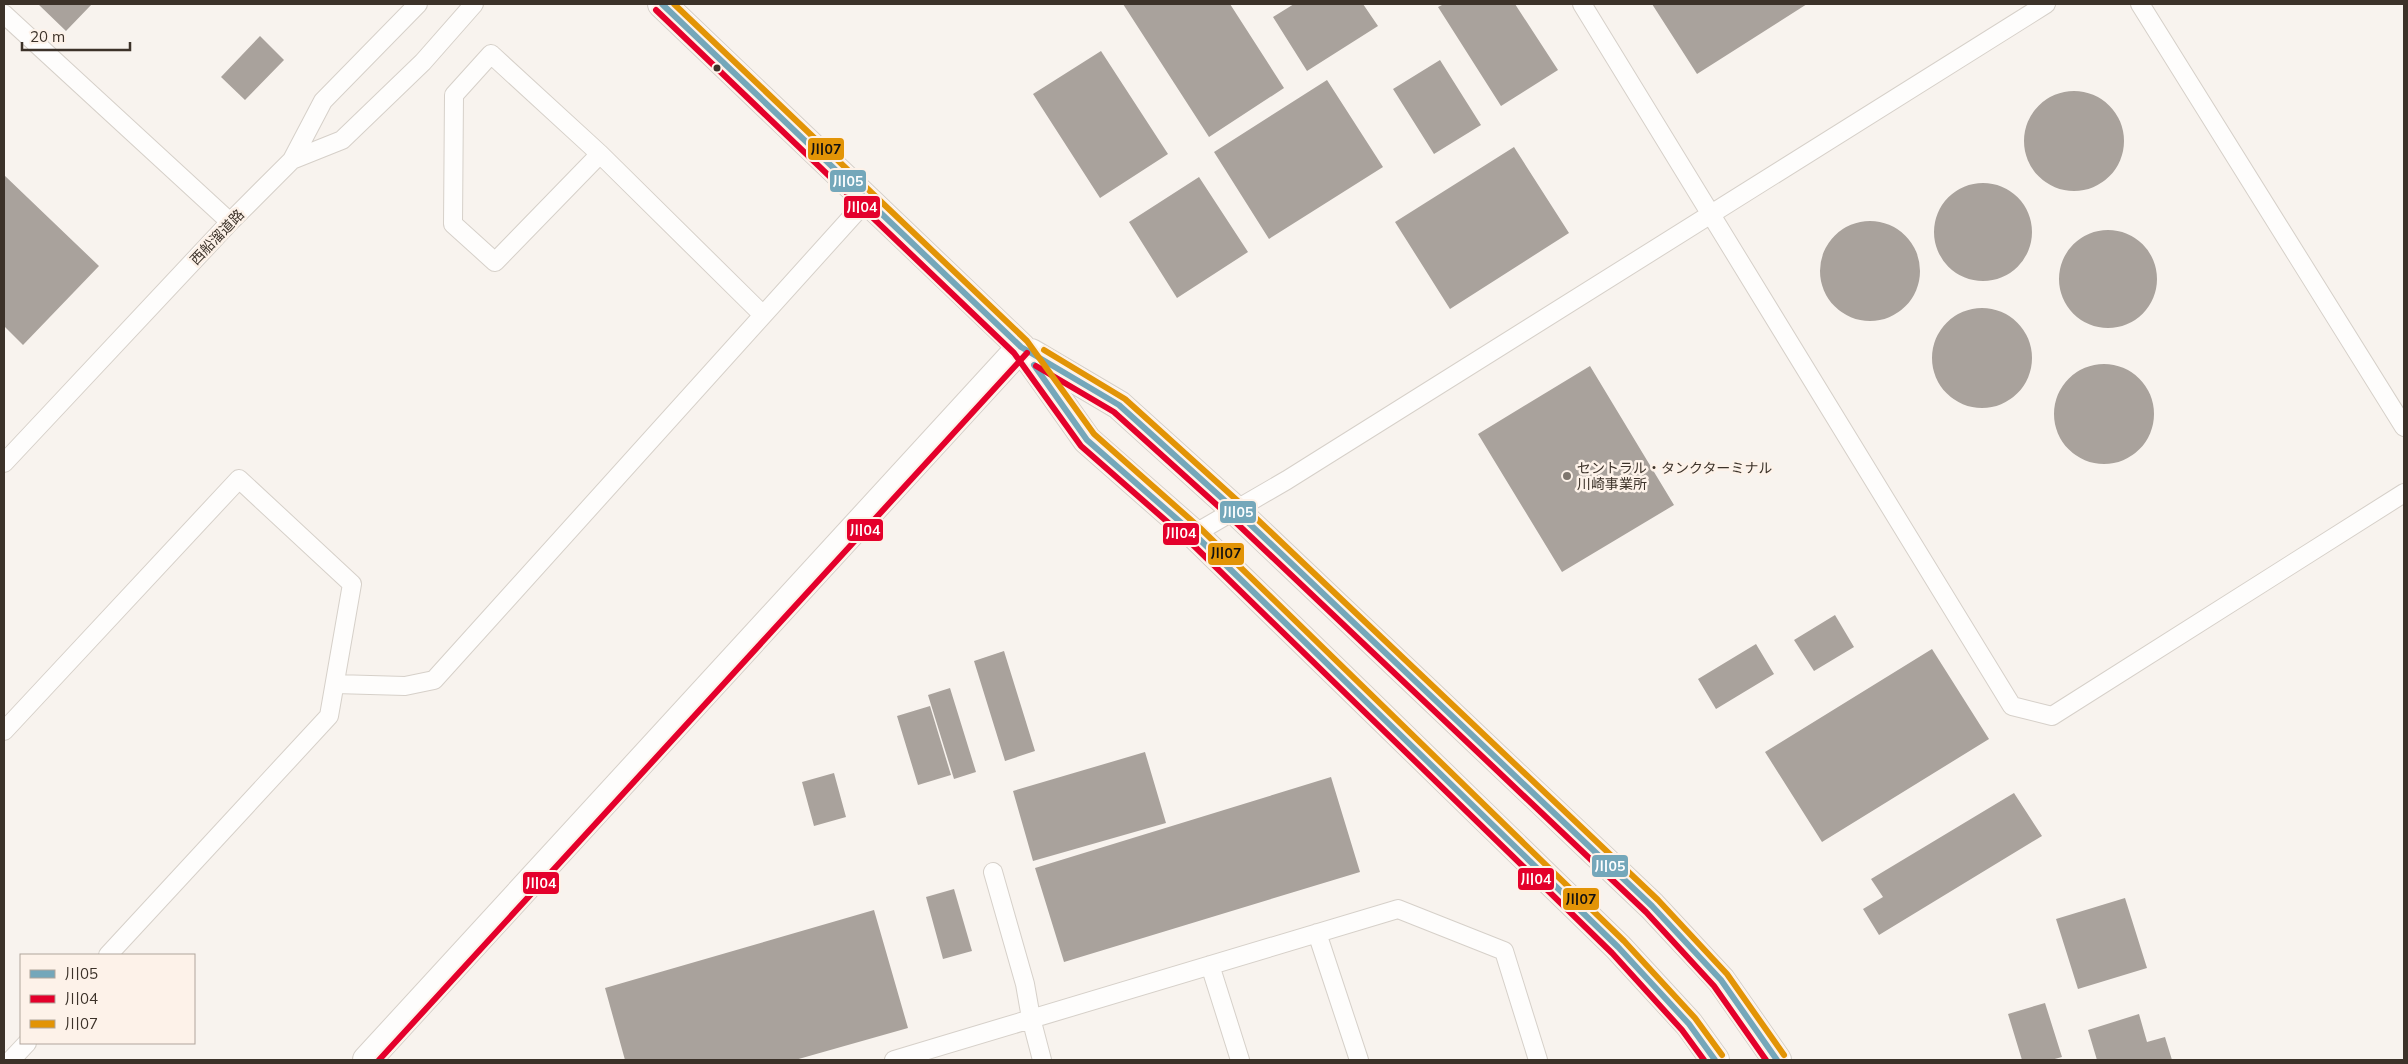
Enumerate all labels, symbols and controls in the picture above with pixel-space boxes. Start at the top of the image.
scale bar [22,20,130,52]
text: 20 m [30,27,65,46]
unlabelled marker [712,63,722,73]
line badge: 川07 [807,137,845,161]
text: 川07 [811,140,841,158]
line badge: 川05 [829,169,867,193]
text: 川05 [833,172,863,190]
line badge: 川04 [843,195,881,219]
text: 川04 [847,198,878,216]
street label: 西船溜道路 [186,206,248,268]
place label: セントラル・タンクターミナル 川崎事業所 [1577,459,1772,493]
marker: セントラル・タンクターミナル 川崎事業所 [1561,470,1573,482]
line badge: 川05 [1219,500,1257,524]
text: 川05 [1223,503,1253,521]
line badge: 川04 [846,518,884,542]
text: 川04 [850,521,881,539]
line badge: 川04 [1162,522,1200,546]
text: 川04 [1166,524,1197,542]
line badge: 川07 [1207,542,1245,566]
text: 川07 [1211,544,1241,562]
line badge: 川05 [1591,854,1629,878]
text: 川05 [1595,857,1625,875]
line badge: 川04 [1517,867,1555,891]
text: 川04 [1521,870,1552,888]
line badge: 川04 [522,871,560,895]
text: 川04 [526,874,557,892]
line badge: 川07 [1562,887,1600,911]
text: 川07 [1566,890,1596,908]
legend [20,954,195,1044]
text: 川05 [65,964,98,983]
text: 川04 [65,989,98,1008]
text: 川07 [65,1014,98,1033]

